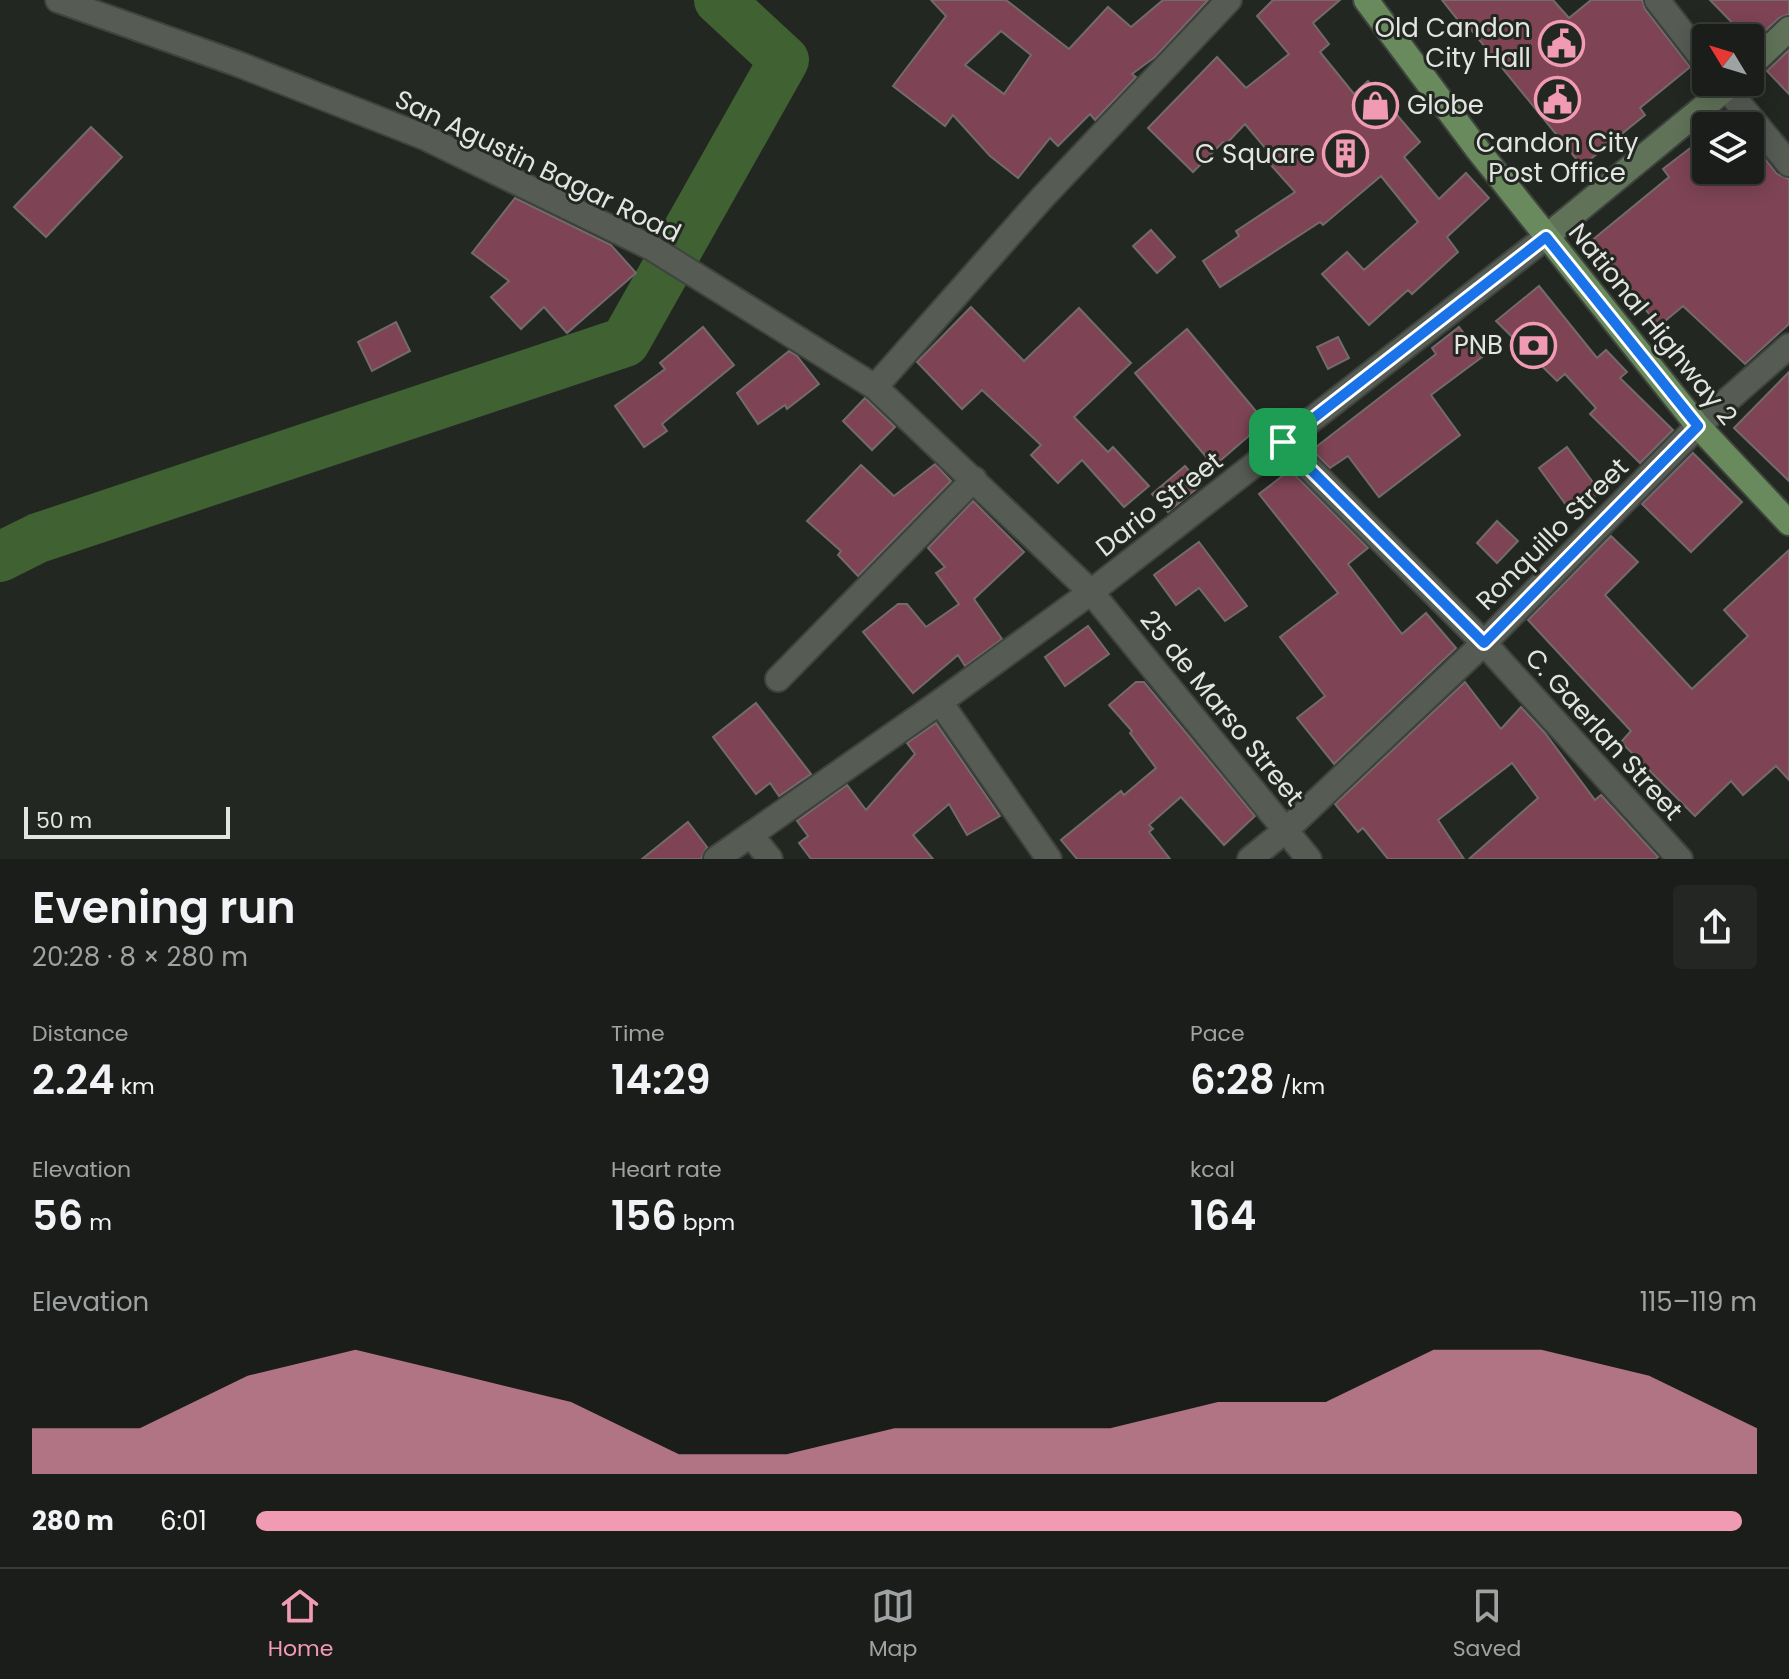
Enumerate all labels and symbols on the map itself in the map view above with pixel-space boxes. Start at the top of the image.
place label: Old Candon City Hall [1375,10,1531,76]
public building icon: Old Candon City Hall [1538,19,1586,67]
north arrow [1692,24,1764,96]
public building icon: Candon City Post Office [1533,76,1581,124]
street label: San Agustin Bagar Road [389,81,687,251]
shop icon: Globe [1352,81,1400,129]
place label: Globe [1407,87,1484,123]
place label: Candon City Post Office [1476,125,1639,191]
building icon: C Square [1322,130,1370,178]
place label: C Square [1195,136,1315,172]
street label: National Highway 2 [1560,216,1746,432]
bank icon: PNB [1510,321,1558,369]
place label: PNB [1454,327,1503,363]
pin [1249,408,1317,476]
street label: Dario Street [1088,443,1230,565]
street label: Ronquillo Street [1468,450,1636,618]
street label: 25 de Marso Street [1132,603,1312,813]
street label: C. Gaerlan Street [1517,640,1691,828]
scale bar [24,803,230,839]

